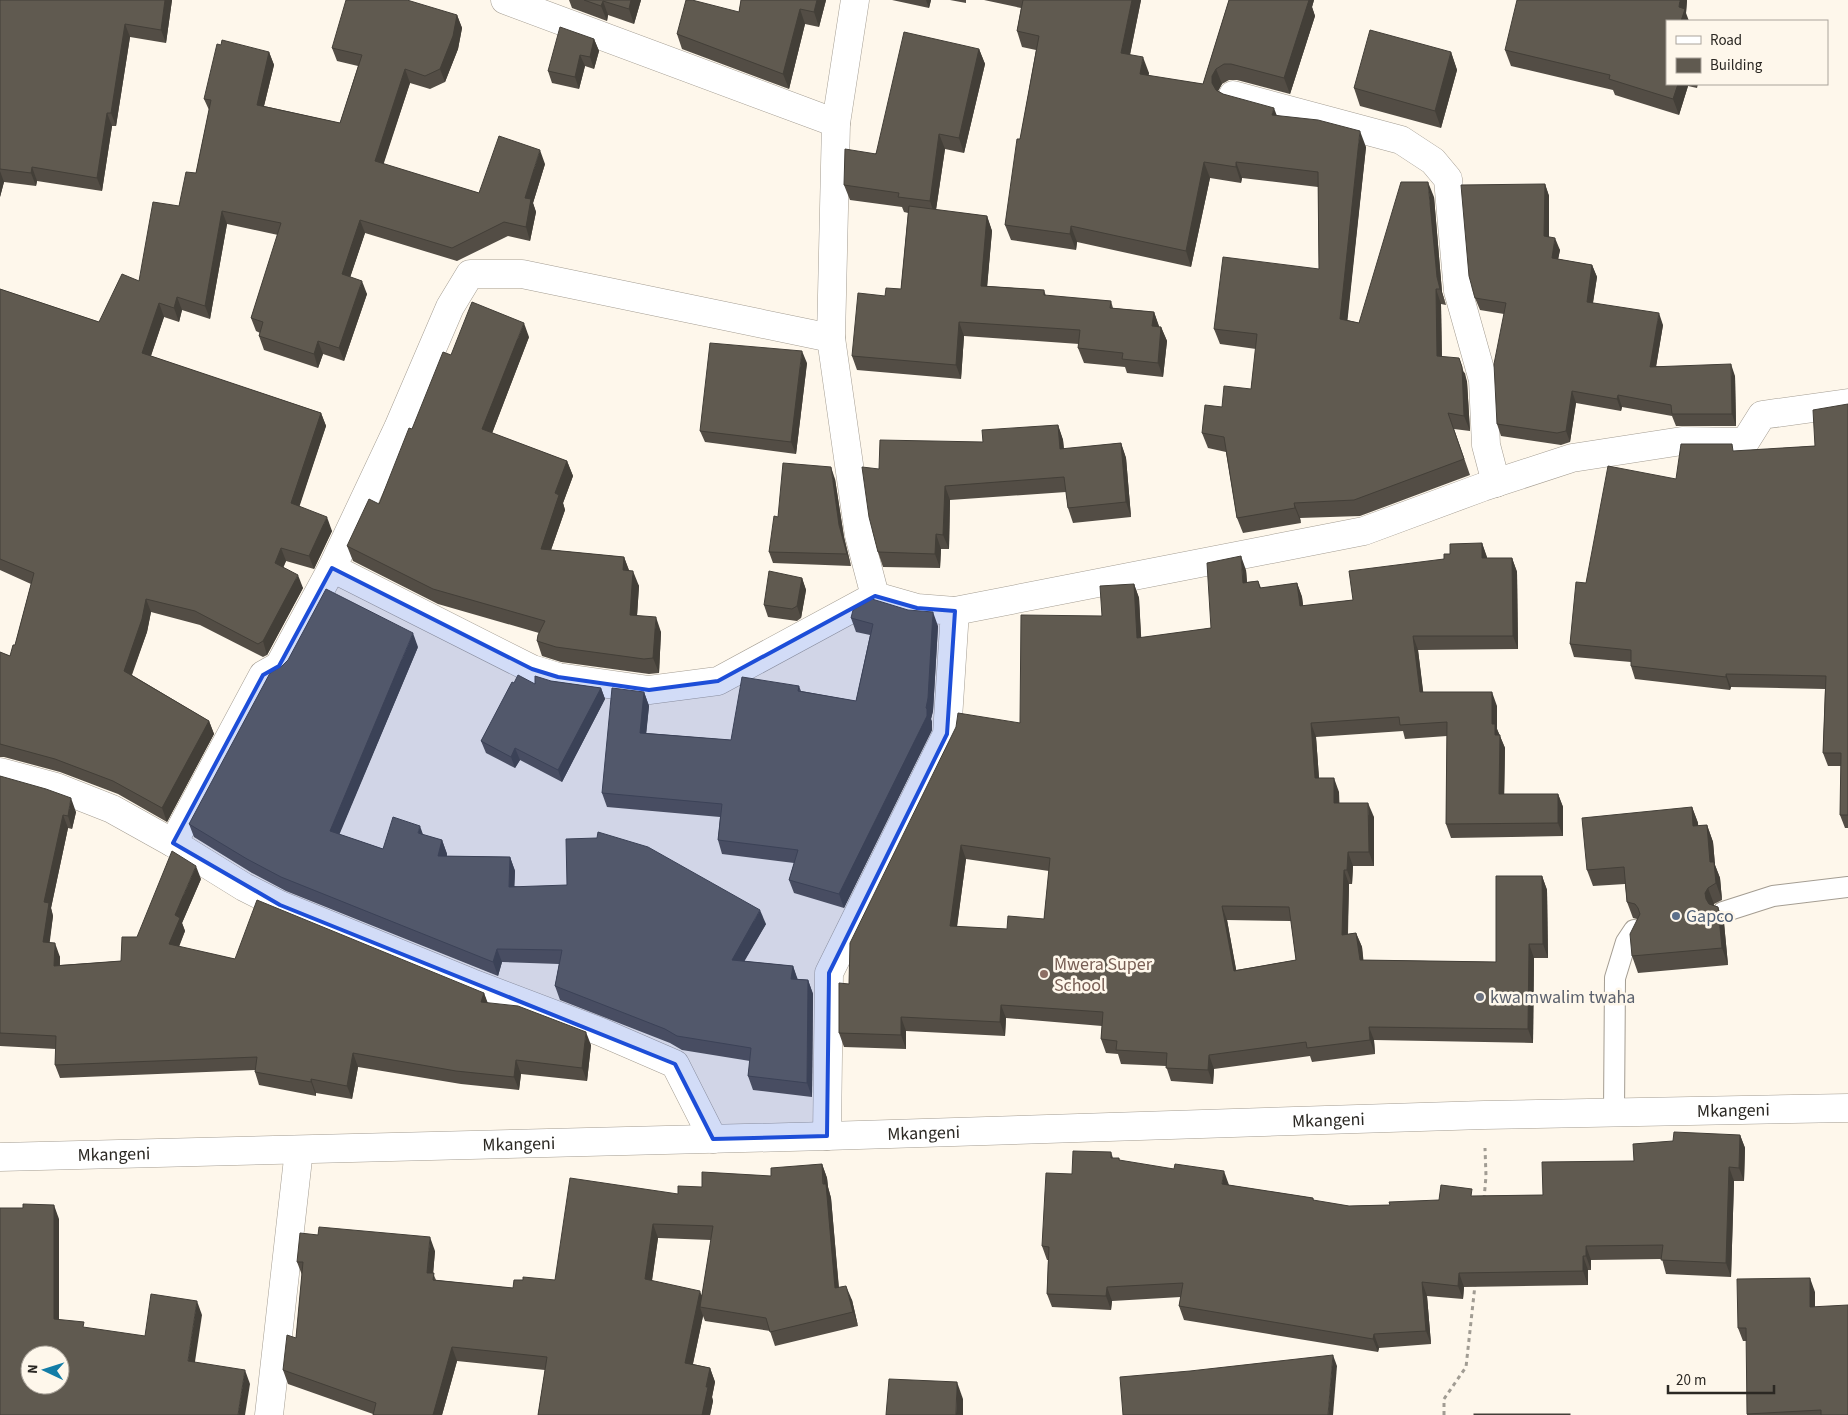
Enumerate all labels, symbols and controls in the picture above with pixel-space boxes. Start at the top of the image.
legend [1666,20,1828,85]
text: Road [1710,30,1742,51]
text: Building [1710,55,1763,76]
place label: Gapco [1686,904,1734,929]
marker: Gapco [1670,910,1682,922]
place label: Mwera Super School [1054,952,1153,998]
marker: Mwera Super School [1038,968,1050,980]
place label: kwa mwalim twaha [1490,985,1635,1010]
marker: kwa mwalim twaha [1474,991,1486,1003]
street label: Mkangeni [1697,1098,1770,1124]
street label: Mkangeni [1292,1107,1365,1134]
street label: Mkangeni [887,1120,960,1147]
street label: Mkangeni [482,1131,556,1158]
street label: Mkangeni [77,1141,151,1168]
north arrow [20,1345,70,1395]
scale bar [1668,1362,1774,1394]
text: N [23,1364,43,1375]
text: 20 m [1676,1370,1706,1391]

